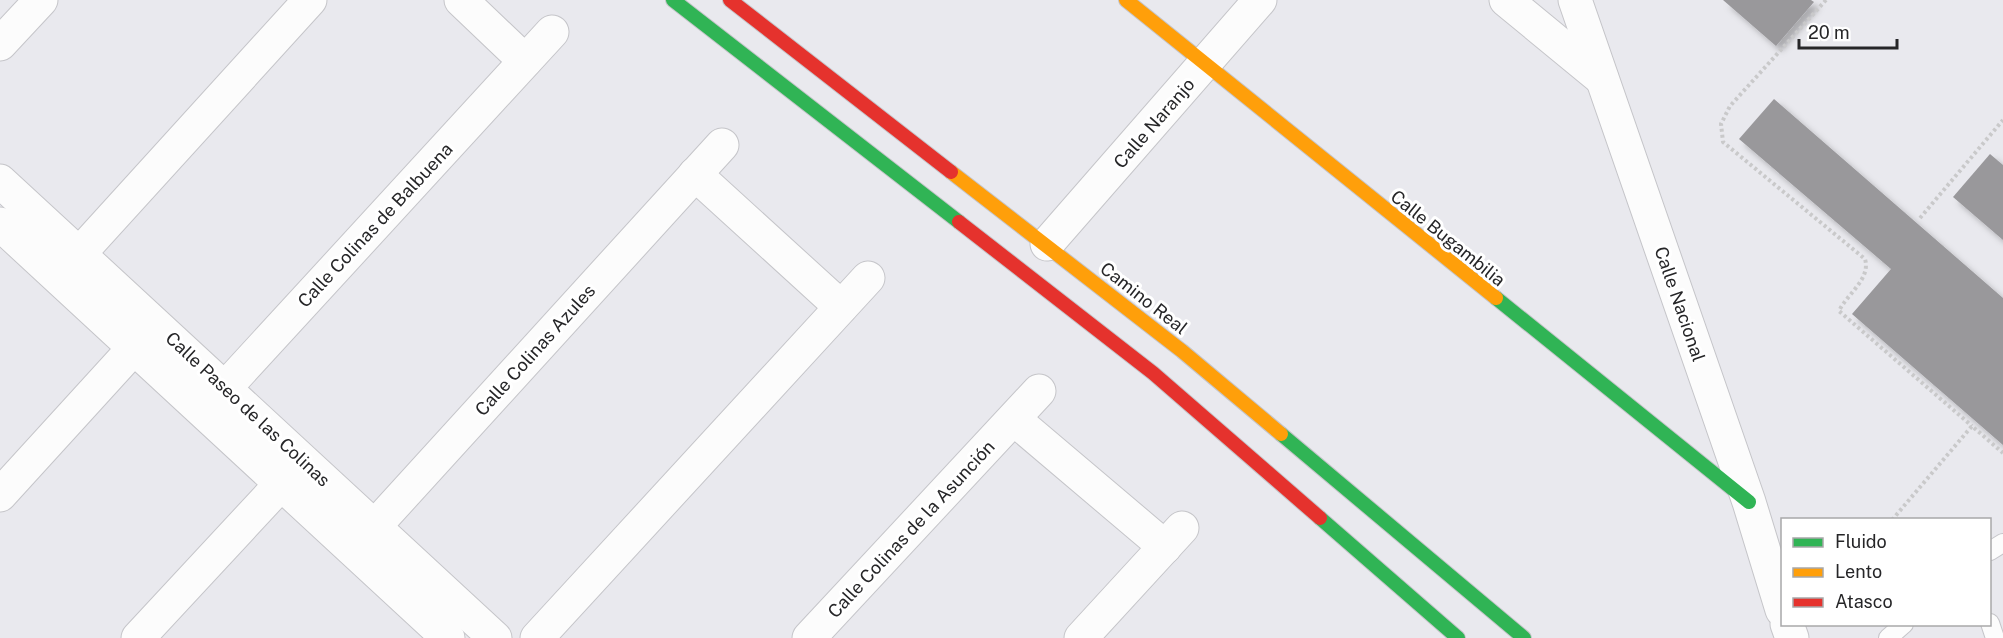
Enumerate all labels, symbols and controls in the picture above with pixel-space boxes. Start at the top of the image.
scale bar [1799,12,1896,50]
text: 20 m [1808,22,1850,43]
street label: Calle Naranjo [1109,74,1199,172]
street label: Calle Colinas de Balbuena [293,138,457,312]
street label: Calle Bugambilia [1387,186,1509,290]
street label: Calle Nacional [1650,244,1710,364]
street label: Camino Real [1096,258,1192,338]
street label: Calle Colinas Azules [471,280,599,420]
street label: Calle Paseo de las Colinas [161,327,335,491]
street label: Calle Colinas de la Asunción [823,436,999,622]
legend [1781,518,1991,626]
text: Fluido [1835,531,1887,552]
text: Lento [1835,561,1882,582]
text: Atasco [1835,591,1893,612]

